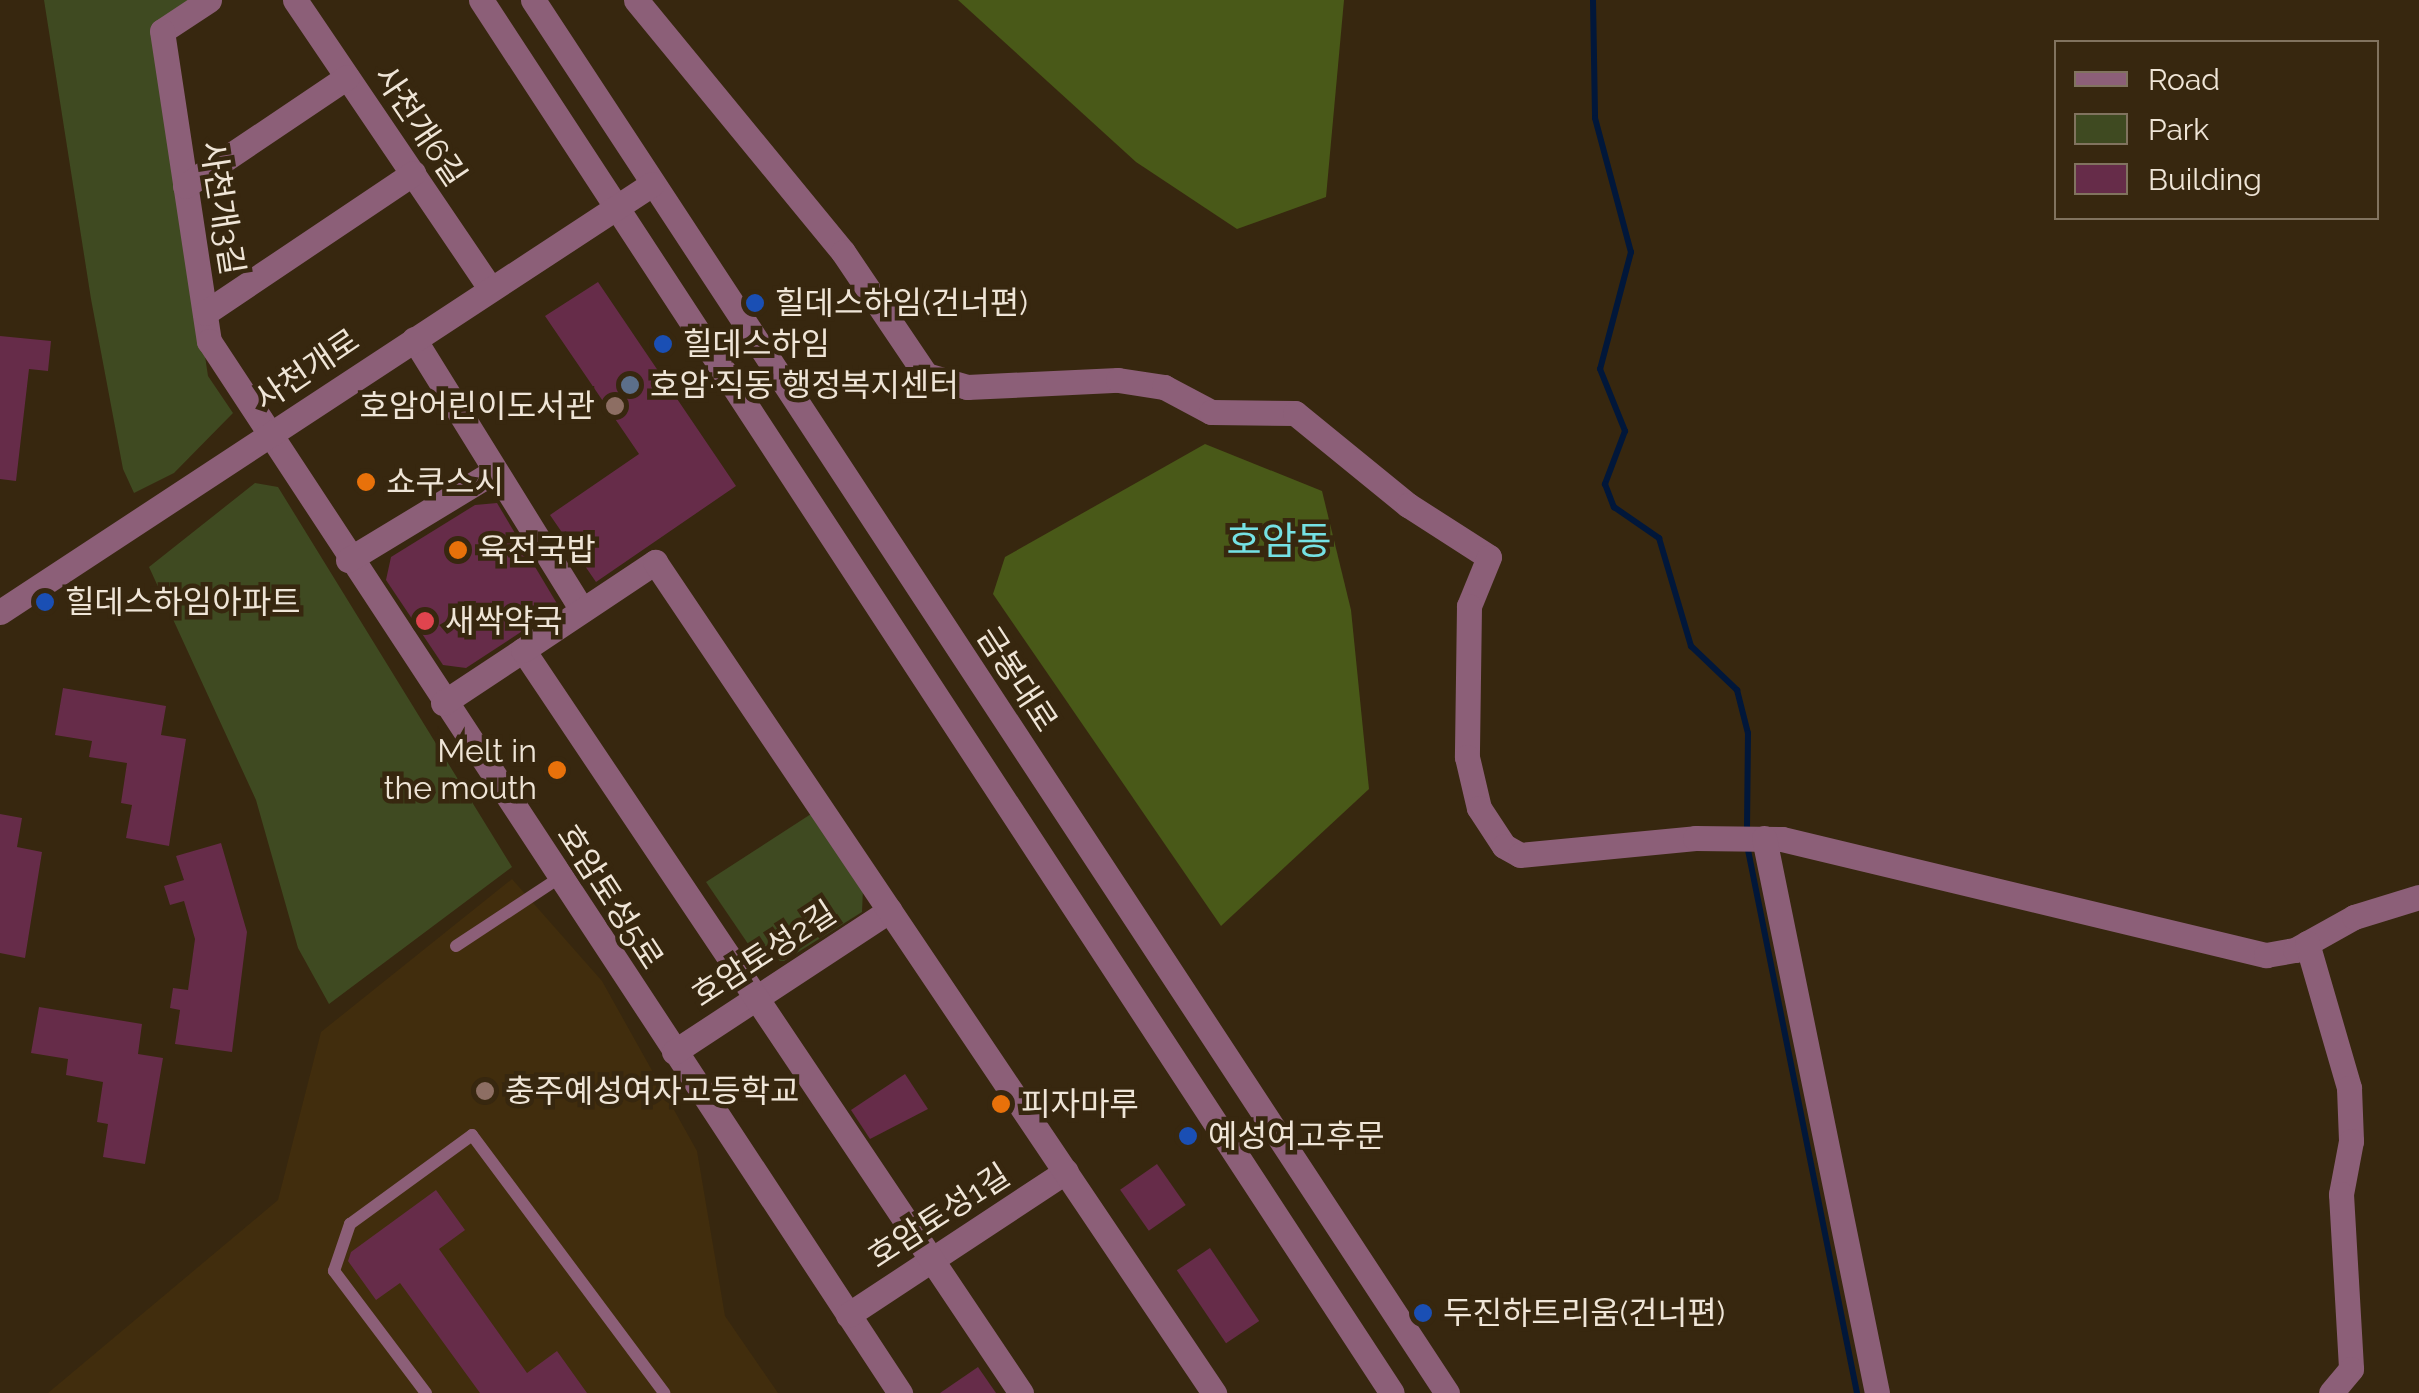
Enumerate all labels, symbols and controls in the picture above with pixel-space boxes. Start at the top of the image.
legend [2054,40,2379,220]
street label: 사천개6길 [366,58,474,194]
text: Road [2148,62,2220,97]
text: Park [2148,112,2209,147]
street label: 사천개3길 [192,138,252,278]
text: Building [2148,162,2262,197]
place label: 힐데스하임(건너편) [775,284,1028,322]
marker: 힐데스하임(건너편) [744,292,766,314]
street label: 사천개로 [247,321,367,419]
place label: 힐데스하임 [683,325,830,363]
marker: 힐데스하임 [652,333,674,355]
place label: 호암·직동 행정복지센터 [650,366,959,404]
marker: 호암·직동 행정복지센터 [619,374,641,396]
place label: 호암어린이도서관 [359,387,595,425]
marker: 호암어린이도서관 [604,395,626,417]
place label: 쇼쿠스시 [386,463,504,501]
marker: 쇼쿠스시 [355,471,377,493]
district label: 호암동 [1227,518,1331,564]
place label: 육전국밥 [478,531,596,569]
marker: 육전국밥 [447,539,469,561]
place label: 힐데스하임아파트 [65,583,301,621]
marker: 힐데스하임아파트 [34,591,56,613]
place label: 새싹약국 [445,602,563,640]
marker: 새싹약국 [414,610,436,632]
street label: 금봉대로 [969,619,1065,739]
place label: Melt in the mouth [384,733,537,808]
marker: Melt in the mouth [546,759,568,781]
street label: 호암토성5로 [549,818,671,976]
street label: 호암토성2길 [685,893,843,1015]
place label: 충주예성여자고등학교 [505,1072,799,1110]
marker: 충주예성여자고등학교 [474,1080,496,1102]
place label: 피자마루 [1021,1085,1139,1123]
marker: 피자마루 [990,1093,1012,1115]
place label: 예성여고후문 [1208,1117,1385,1155]
marker: 예성여고후문 [1177,1125,1199,1147]
street label: 호암토성1길 [861,1156,1017,1276]
place label: 두진하트리움(건너편) [1443,1294,1725,1332]
marker: 두진하트리움(건너편) [1412,1302,1434,1324]

